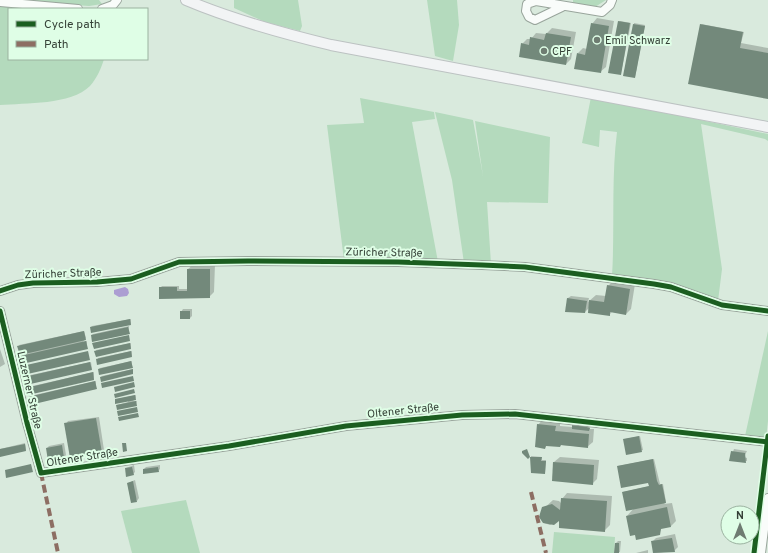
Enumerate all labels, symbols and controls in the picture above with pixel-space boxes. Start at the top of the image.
legend [8,8,148,60]
text: Cycle path [44,17,101,33]
place label: Emil Schwarz [605,34,671,48]
marker: Emil Schwarz [592,35,602,45]
text: Path [44,37,69,53]
place label: CPF [552,45,572,59]
marker: CPF [539,46,549,56]
street label: Züricher Straße [345,245,423,261]
street label: Züricher Straße [24,266,102,282]
street label: Luzerner Straße [13,350,45,431]
street label: Oltener Straße [366,400,440,422]
street label: Oltener Straße [45,445,119,471]
north arrow [720,505,760,545]
text: N [736,509,744,523]

